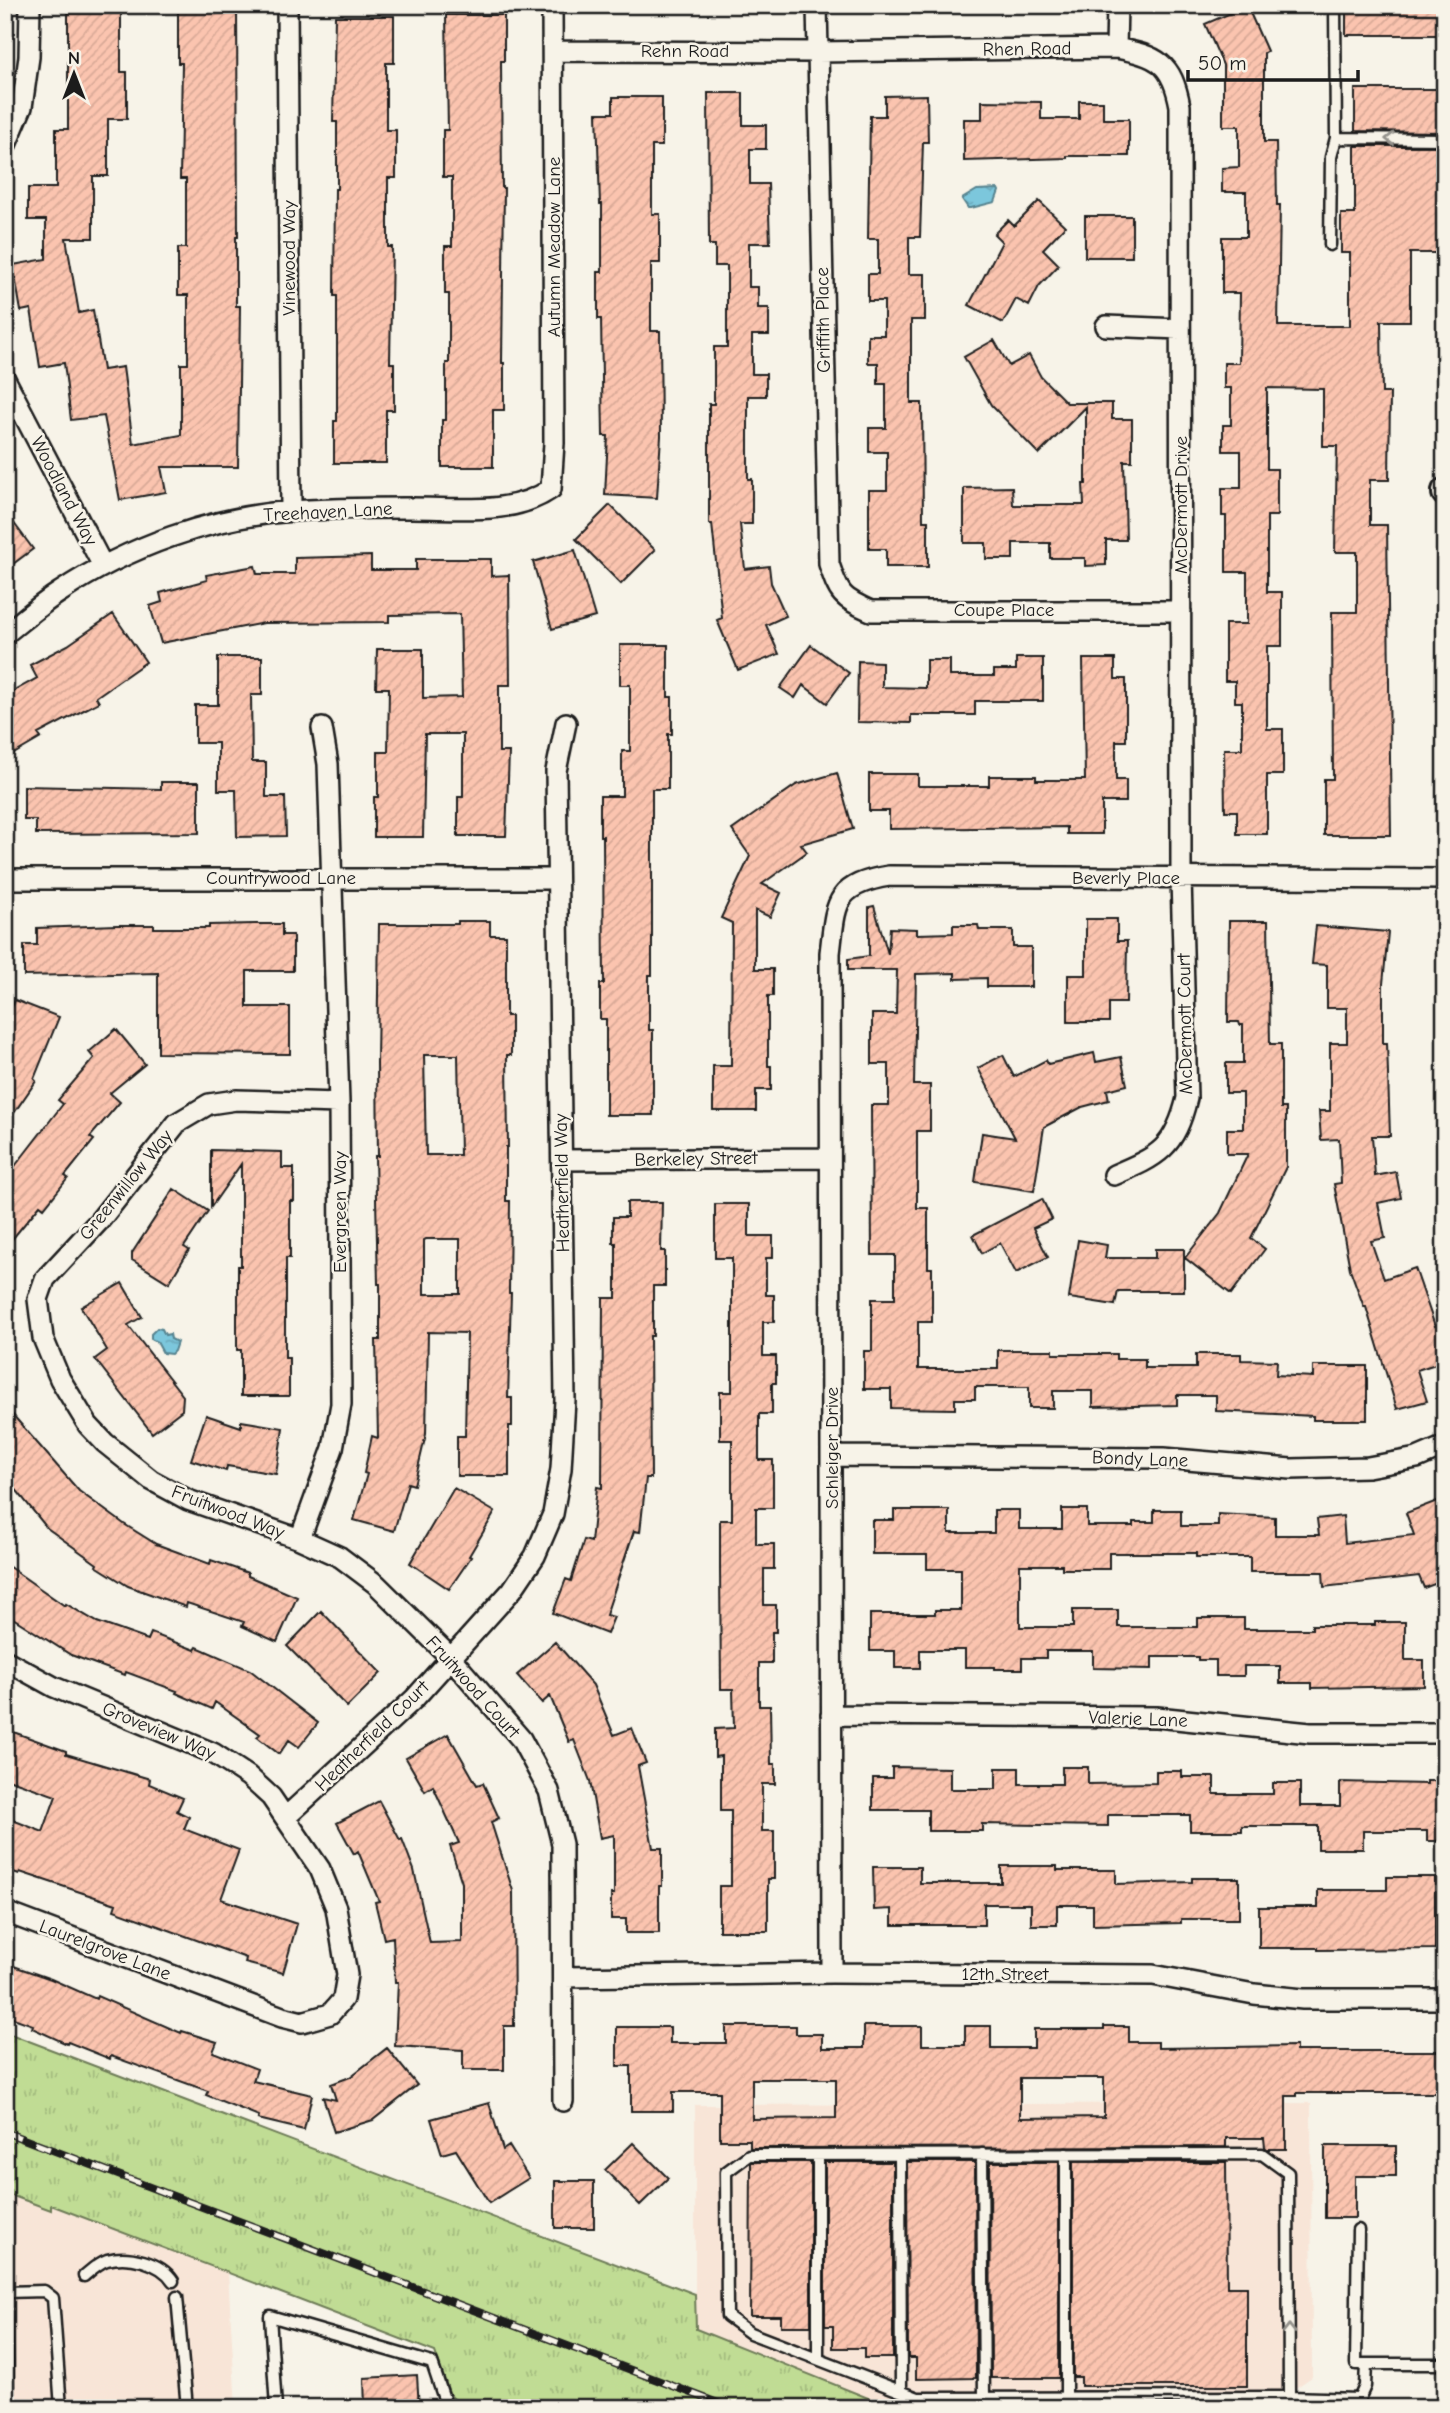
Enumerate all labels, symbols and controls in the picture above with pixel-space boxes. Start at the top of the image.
street label: Rhen Road [982,37,1072,61]
north arrow [38,38,108,108]
scale bar [1188,38,1357,82]
street label: Rehn Road [641,40,729,62]
text: N [68,47,80,69]
text: 50 m [1198,51,1247,75]
one-way arrow [1385,131,1396,146]
street label: Autumn Meadow Lane [543,157,565,337]
street label: Vinewood Way [278,200,300,316]
street label: Griffith Place [811,267,835,373]
street label: Woodland Way [26,433,102,550]
street label: McDermott Drive [1170,436,1192,574]
street label: Treehaven Lane [263,498,393,526]
street label: Coupe Place [954,599,1054,621]
street label: Countrywood Lane [206,867,356,889]
street label: Beverly Place [1072,867,1180,889]
street label: McDermott Court [1173,953,1197,1095]
street label: Heatherfield Way [550,1113,574,1253]
street label: Greenwillow Way [75,1125,177,1245]
street label: Berkeley Street [634,1147,758,1171]
street label: Evergreen Way [329,1150,351,1273]
street label: Schleiger Drive [821,1387,843,1509]
street label: Bondy Lane [1092,1446,1188,1472]
street label: Fruitwood Way [169,1480,288,1544]
street label: Fruitwood Court [421,1631,525,1743]
street label: Heatherfield Court [310,1676,434,1796]
street label: Groveview Way [99,1697,219,1765]
street label: Valerie Lane [1088,1706,1188,1732]
street label: Laurelgrove Lane [36,1915,174,1985]
street label: 12th Street [961,1963,1049,1985]
one-way arrow [1281,2323,1297,2333]

